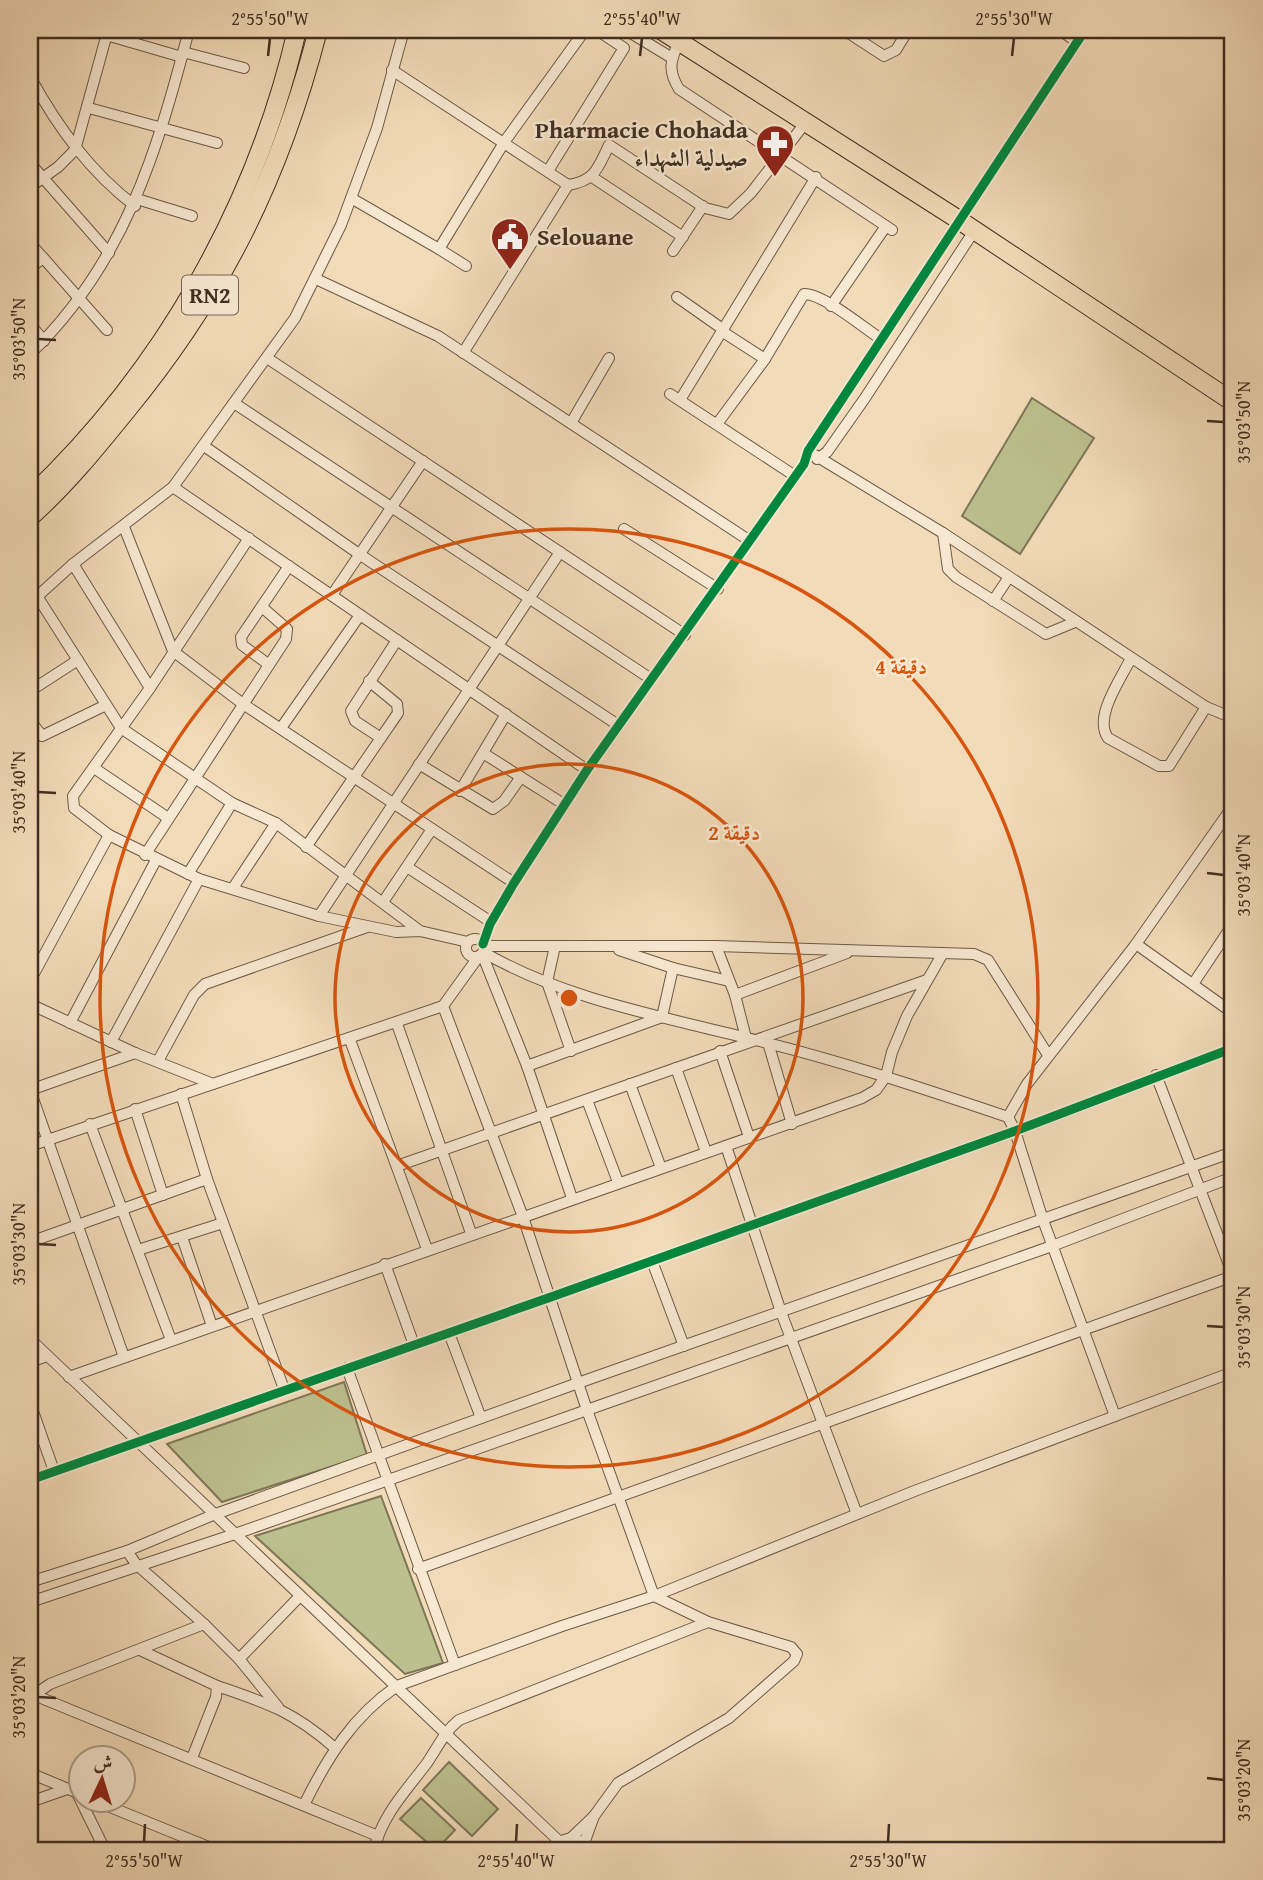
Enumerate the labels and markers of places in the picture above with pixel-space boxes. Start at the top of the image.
place label: Pharmacie Chohada صيدلية الشهداء [535,112,749,175]
pharmacy icon: Pharmacie Chohada صيدلية الشهداء [754,123,796,178]
public building icon: Selouane [489,216,531,271]
place label: Selouane [537,219,634,254]
centre of rings [557,986,581,1010]

